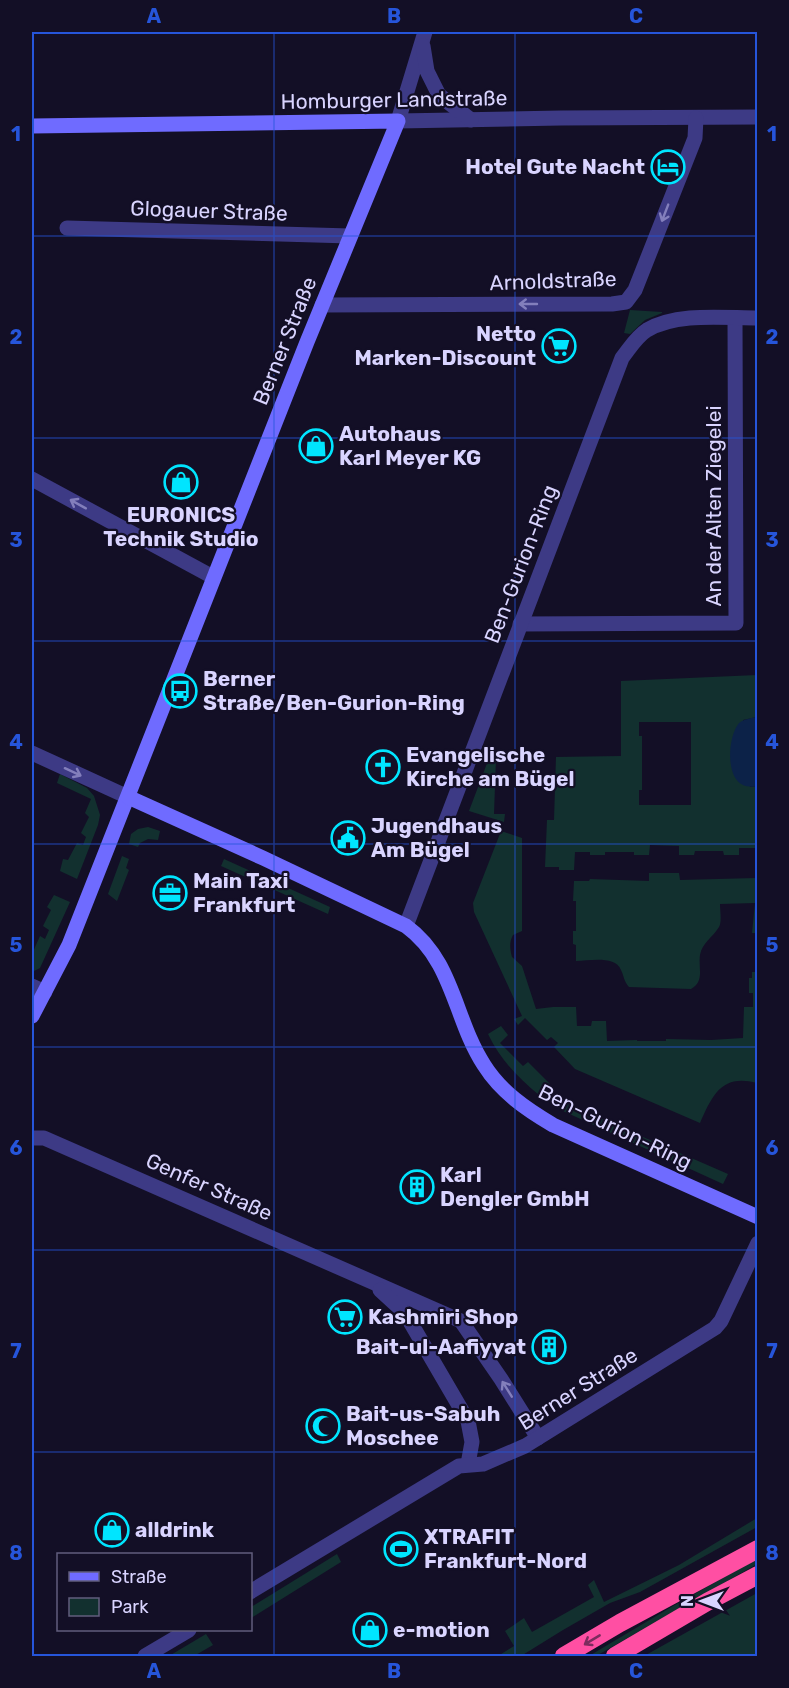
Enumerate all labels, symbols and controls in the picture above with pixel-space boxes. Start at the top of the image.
text: A [147,4,162,28]
text: B [387,4,401,28]
text: C [629,4,643,28]
street label: Homburger Landstraße [280,85,508,114]
text: 1 [11,122,21,146]
text: 1 [767,122,777,146]
hotel icon: Hotel Gute Nacht [650,149,686,185]
place label: Hotel Gute Nacht [465,154,645,179]
street label: Glogauer Straße [130,195,288,226]
one-way arrow [659,203,670,222]
street label: Arnoldstraße [489,266,617,295]
street label: Berner Straße [248,273,322,408]
one-way arrow [519,298,539,310]
place label: Netto Marken-Discount [354,321,536,370]
text: 2 [10,325,23,349]
text: 2 [766,325,779,349]
supermarket icon: Netto Marken-Discount [541,328,577,364]
street label: An der Alten Ziegelei [701,406,726,607]
place label: Autohaus Karl Meyer KG [339,421,481,470]
shop icon: Autohaus Karl Meyer KG [298,428,334,464]
shop icon: EURONICS Technik Studio [163,464,199,500]
street label: Ben-Gurion-Ring [479,481,562,647]
one-way arrow [70,498,87,510]
place label: EURONICS Technik Studio [103,502,259,551]
text: 3 [9,528,23,552]
text: 3 [765,528,779,552]
place label: Berner Straße/Ben-Gurion-Ring [203,666,465,715]
bus stop icon: Berner Straße/Ben-Gurion-Ring [162,673,198,709]
text: 4 [9,730,23,754]
text: 4 [765,730,779,754]
place label: Evangelische Kirche am Bügel [406,742,575,791]
church icon: Evangelische Kirche am Bügel [365,749,401,785]
one-way arrow [64,767,82,778]
place label: Jugendhaus Am Bügel [371,813,502,862]
public building icon: Jugendhaus Am Bügel [330,820,366,856]
place label: Main Taxi Frankfurt [193,868,296,917]
office icon: Main Taxi Frankfurt [152,875,188,911]
text: 5 [10,933,23,957]
text: 5 [766,933,779,957]
street label: Ben-Gurion-Ring [534,1079,696,1175]
text: 6 [9,1136,23,1160]
text: 6 [765,1136,779,1160]
street label: Genfer Straße [142,1148,276,1226]
place label: Karl Dengler GmbH [440,1162,590,1211]
building icon: Karl Dengler GmbH [399,1169,435,1205]
supermarket icon: Kashmiri Shop [327,1299,363,1335]
place label: Kashmiri Shop [368,1304,518,1329]
building icon: Bait-ul-Aafiyyat [531,1329,567,1365]
place label: Bait-ul-Aafiyyat [356,1334,526,1359]
text: 7 [10,1339,22,1363]
text: 7 [766,1339,778,1363]
street label: Berner Straße [514,1342,642,1435]
one-way arrow [500,1380,513,1397]
place label: Bait-us-Sabuh Moschee [346,1401,500,1450]
mosque icon: Bait-us-Sabuh Moschee [305,1408,341,1444]
shop icon: alldrink [94,1512,130,1548]
place label: alldrink [135,1517,215,1542]
place label: XTRAFIT Frankfurt-Nord [424,1524,587,1573]
sports icon: XTRAFIT Frankfurt-Nord [383,1531,419,1567]
text: 8 [9,1541,23,1565]
text: 8 [765,1541,779,1565]
legend [57,1553,252,1631]
text: Straße [111,1566,167,1588]
north arrow [672,1571,732,1631]
text: N [678,1595,697,1607]
text: Park [111,1596,149,1618]
shop icon: e-motion [352,1612,388,1648]
place label: e-motion [393,1617,490,1642]
one-way arrow [584,1634,601,1646]
text: A [147,1659,162,1683]
text: B [387,1659,401,1683]
text: C [629,1659,643,1683]

